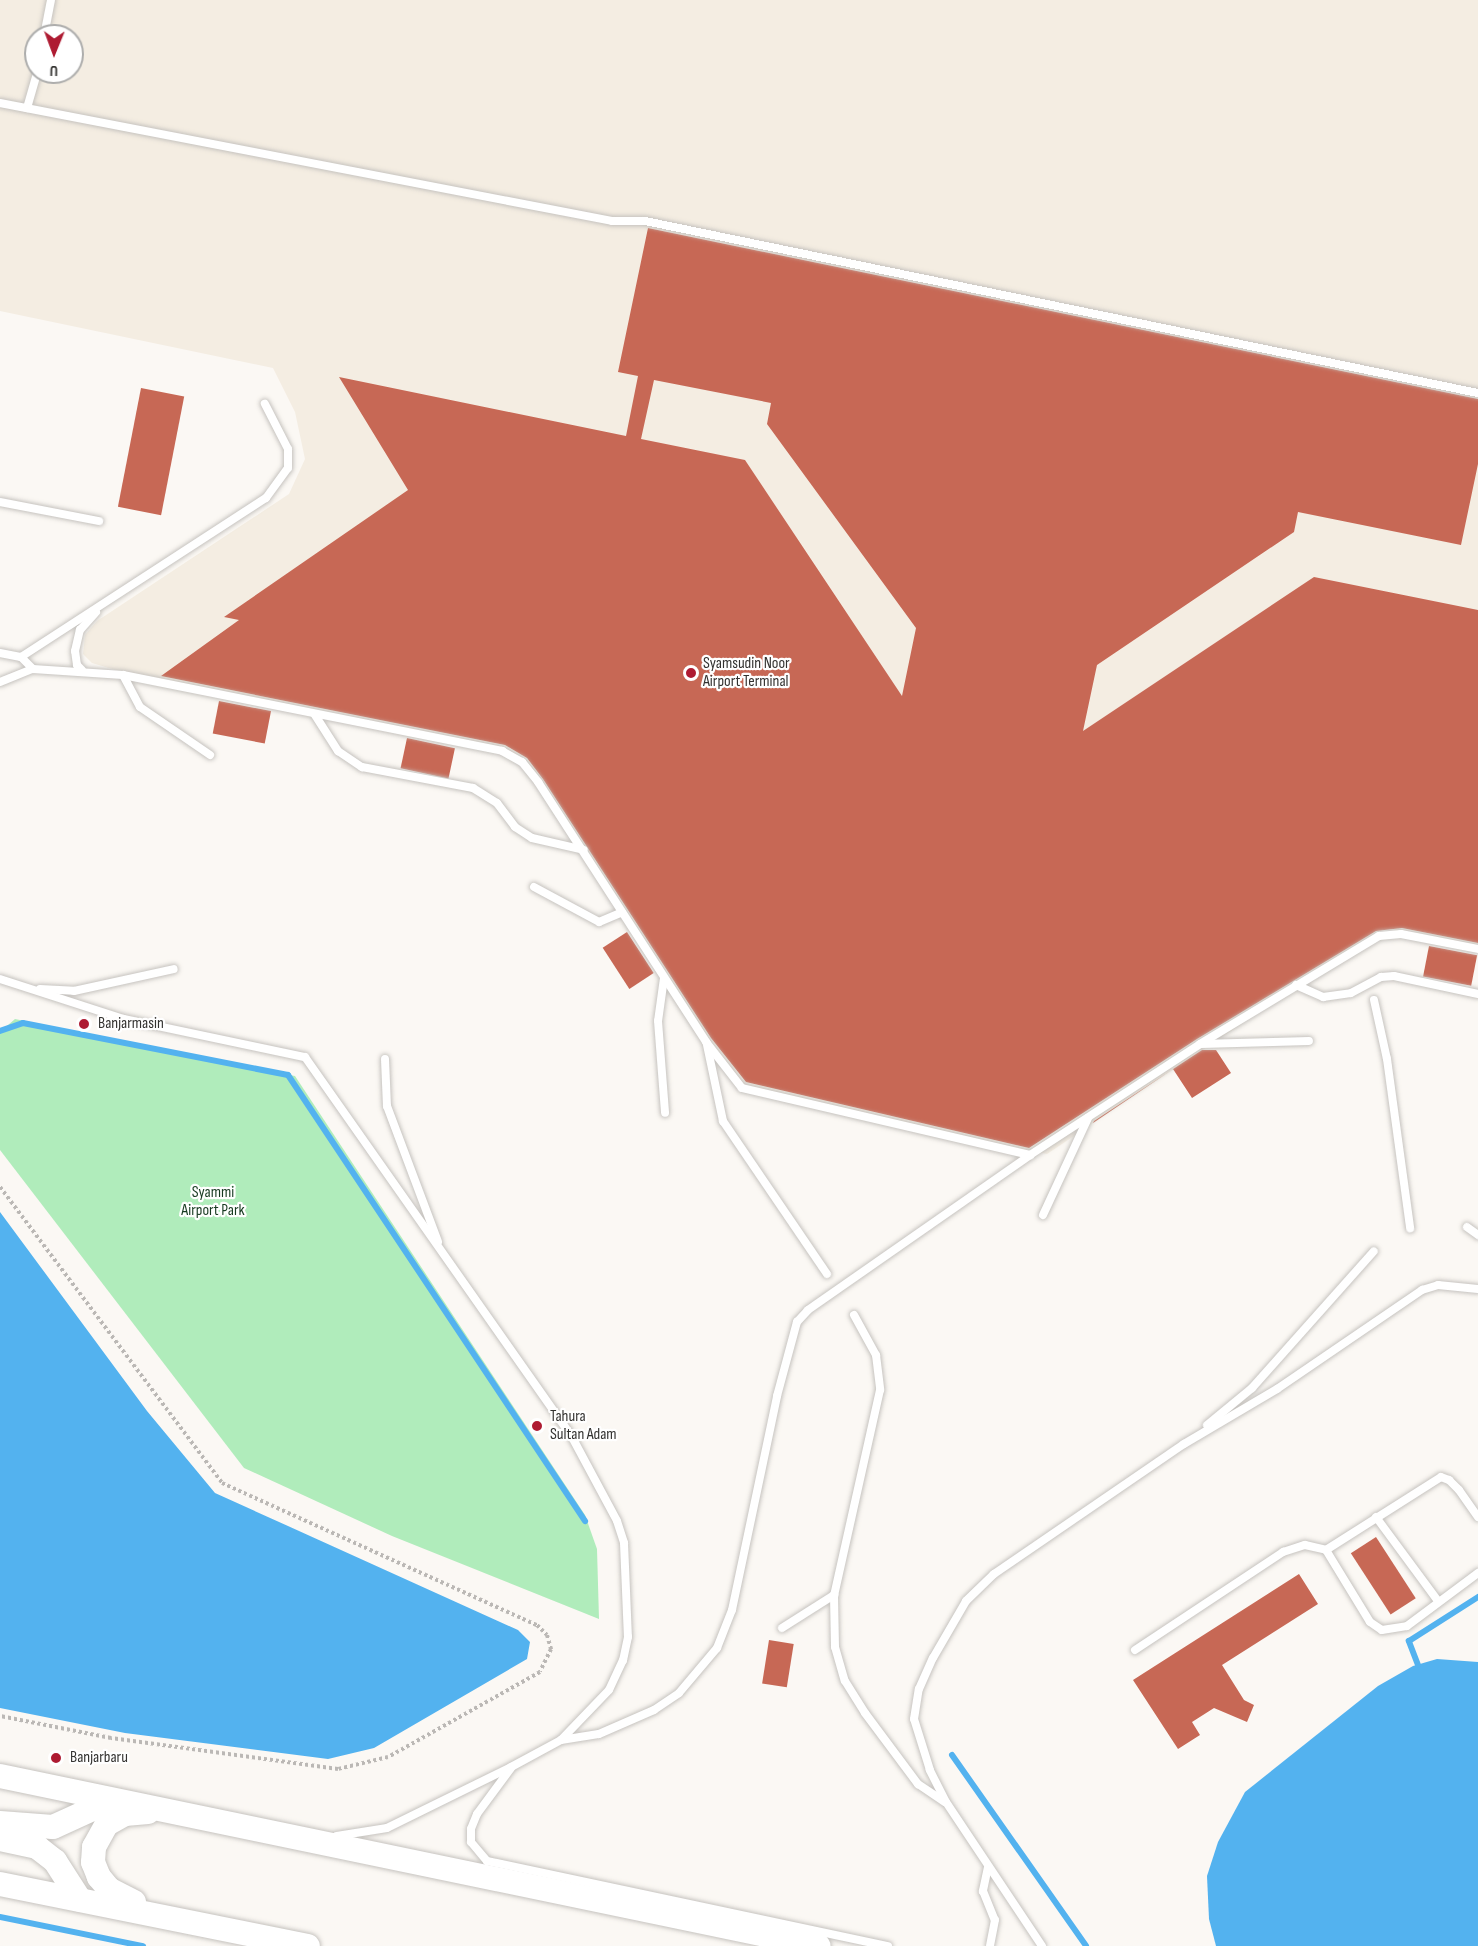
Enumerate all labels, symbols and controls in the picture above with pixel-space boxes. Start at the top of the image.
north arrow [24,24,84,84]
text: U [49,61,58,80]
place label: Syamsudin Noor Airport Terminal [703,654,790,692]
marker: Syamsudin Noor Airport Terminal [684,666,698,680]
place label: Banjarmasin [98,1014,164,1034]
marker: Banjarmasin [75,1015,93,1033]
park label: Syammi Airport Park [181,1183,245,1221]
place label: Tahura Sultan Adam [550,1407,617,1445]
marker: Tahura Sultan Adam [528,1417,546,1435]
place label: Banjarbaru [70,1748,128,1768]
marker: Banjarbaru [47,1749,65,1767]

